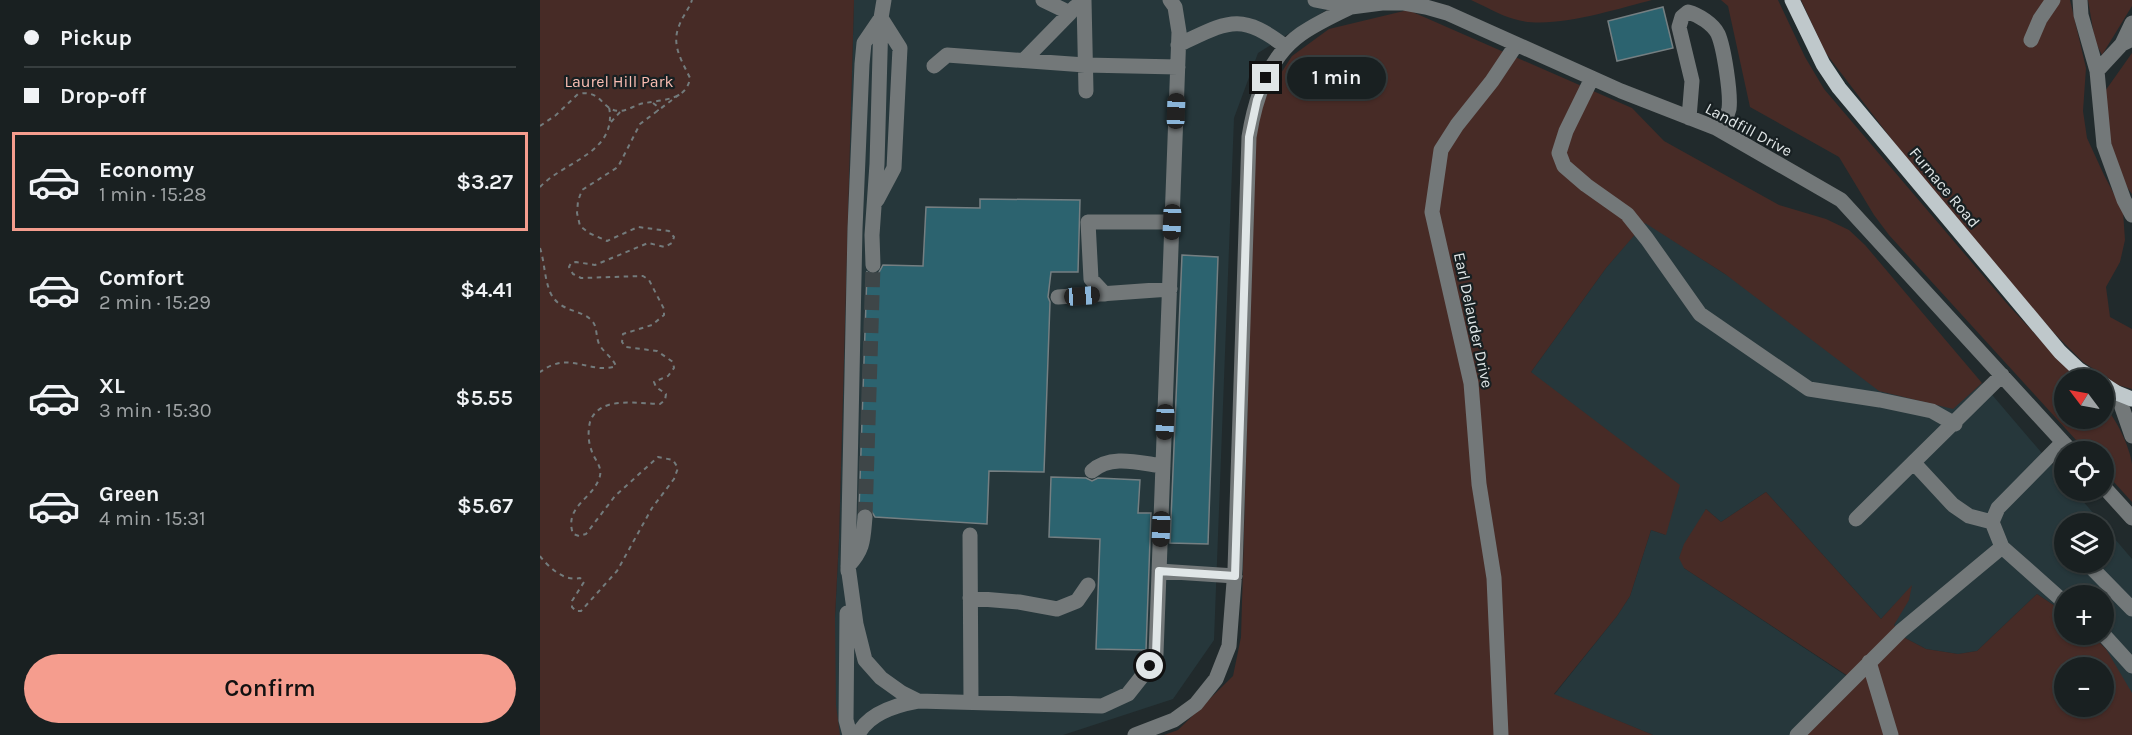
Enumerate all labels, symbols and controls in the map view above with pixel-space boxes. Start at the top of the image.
text: Pickup [60,25,132,51]
callout: 1 min [1287,57,1386,99]
route end [1252,64,1279,91]
text: 1 min [1312,66,1361,89]
park label: Laurel Hill Park [565,72,673,91]
text: Drop-off [60,83,146,109]
car [1166,93,1186,129]
street label: Landfill Drive [1702,99,1796,160]
street label: Furnace Road [1906,143,1984,231]
icon: car [27,155,81,209]
text: Economy [99,157,194,183]
text: $3.27 [456,169,513,195]
text: 1 min · 15:28 [99,183,207,206]
car [1162,204,1182,240]
street label: Earl Delauder Drive [1450,251,1497,390]
icon: car [27,263,81,317]
text: Comfort [99,265,184,291]
text: $4.41 [460,277,513,303]
car [1063,286,1101,306]
text: 2 min · 15:29 [99,291,211,314]
north arrow [2054,369,2114,429]
map controls [2054,369,2114,717]
icon: car [27,371,81,425]
text: XL [99,373,125,399]
text: $5.55 [456,385,513,411]
text: 3 min · 15:30 [99,399,212,422]
car [1155,404,1175,440]
button: locate [2054,441,2114,501]
icon: car [27,479,81,533]
text: Green [99,481,160,507]
text: $5.67 [457,493,513,519]
text: 4 min · 15:31 [99,507,206,530]
car [1151,511,1171,547]
button: layers [2054,513,2114,573]
button: + [2054,585,2114,645]
route start [1136,652,1163,679]
button: Confirm [24,654,516,723]
button: − [2054,657,2114,717]

